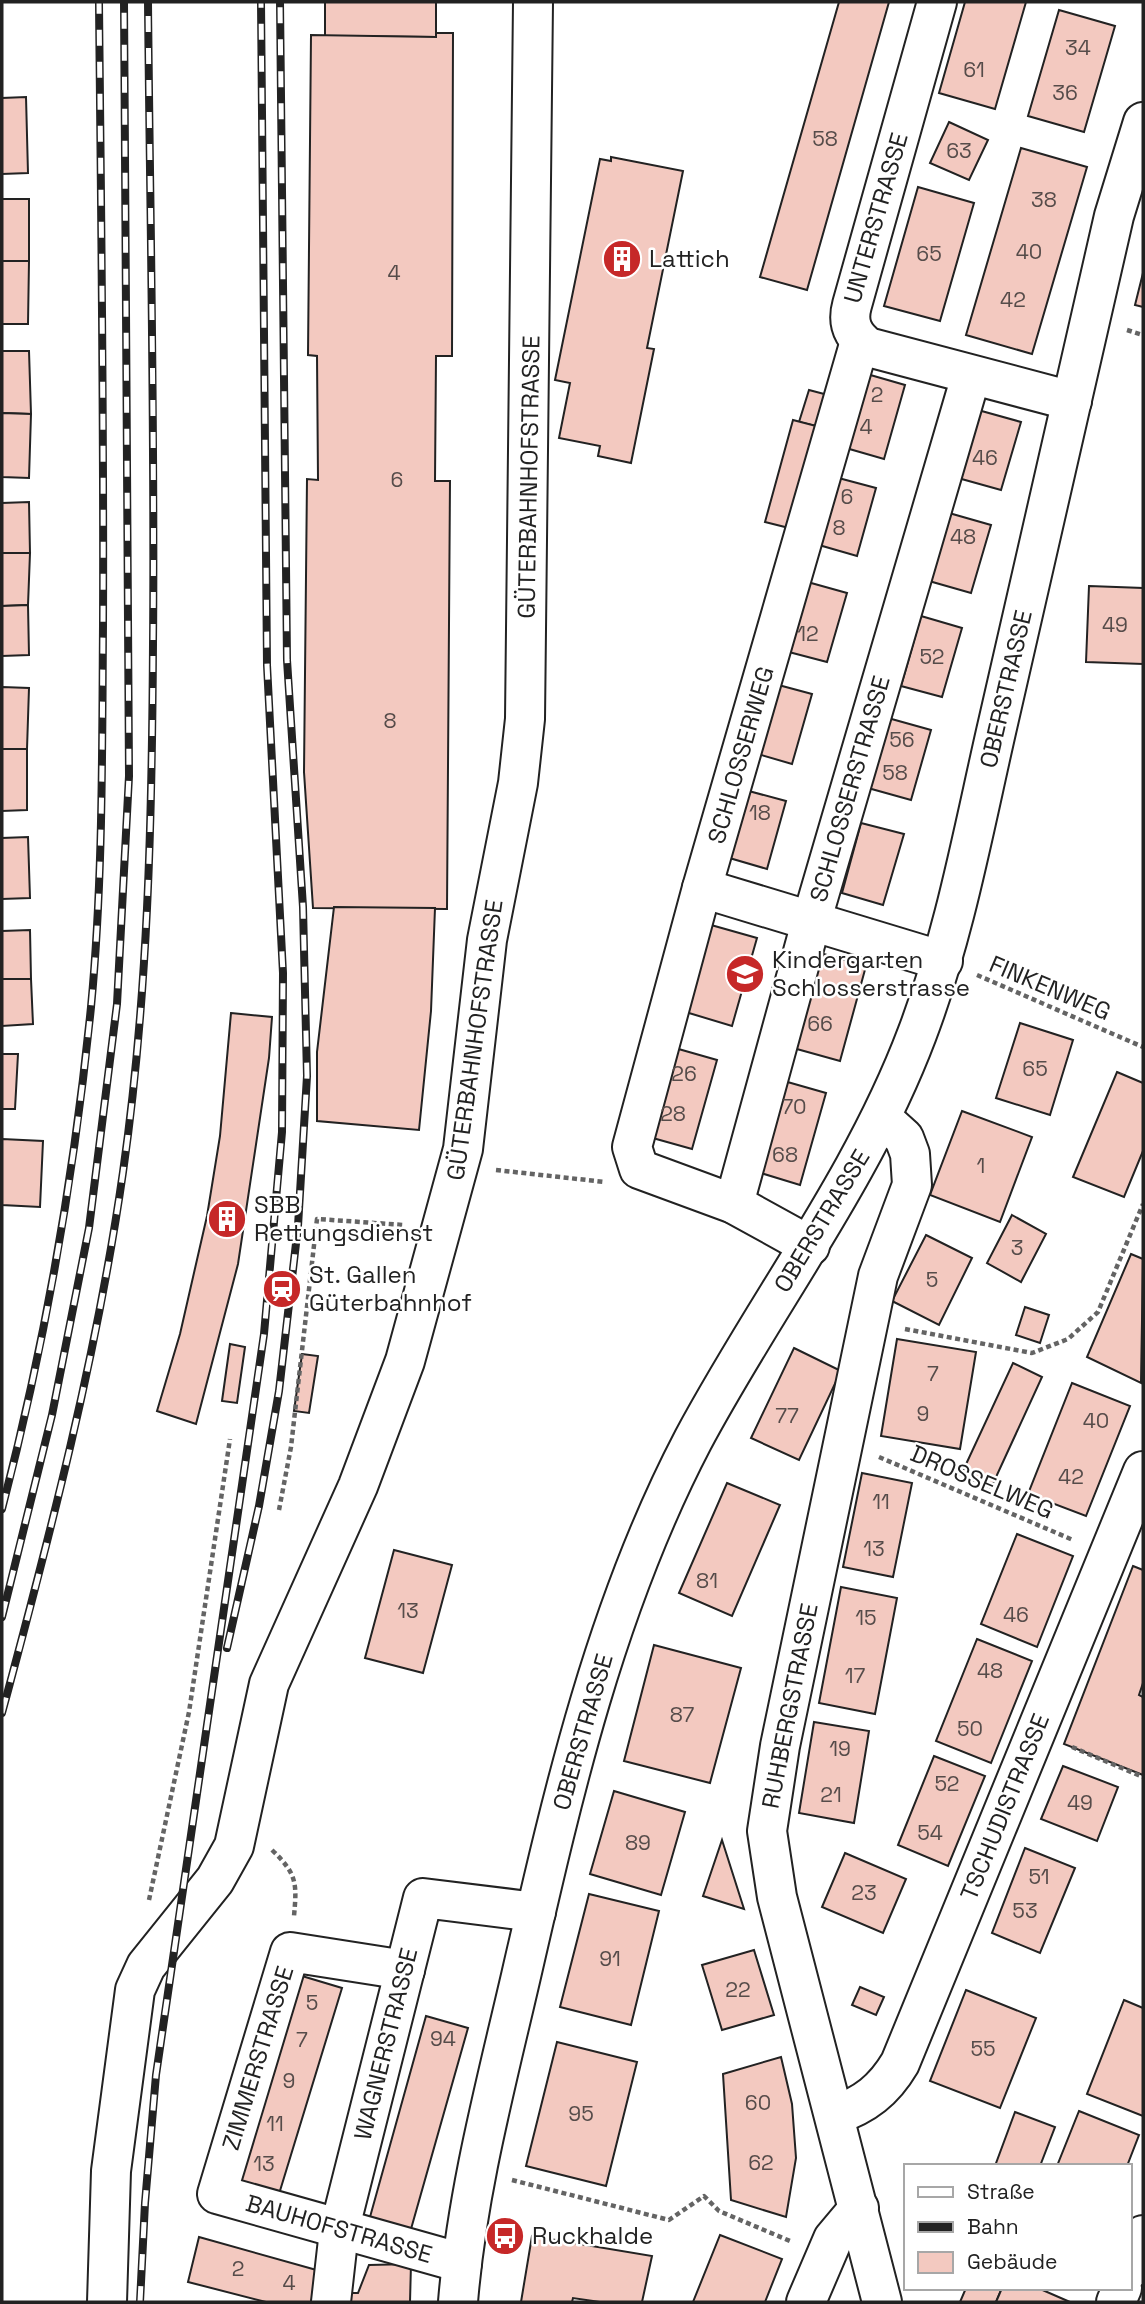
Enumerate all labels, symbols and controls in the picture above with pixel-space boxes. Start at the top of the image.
house number: 34 [1065,34,1091,61]
house number: 61 [963,56,985,83]
house number: 36 [1052,79,1078,106]
house number: 58 [812,125,838,152]
street label: UNTERSTRASSE [836,129,915,307]
house number: 63 [946,137,972,164]
house number: 38 [1031,186,1057,213]
building icon: Lattich [601,238,643,280]
house number: 40 [1016,238,1042,265]
house number: 65 [916,240,942,267]
place label: Lattich [649,243,730,274]
house number: 4 [387,259,401,286]
house number: 42 [1000,286,1026,313]
street label: GÜTERBAHNHOFSTRASSE [511,335,546,619]
house number: 2 [871,381,883,408]
house number: 4 [859,413,873,440]
house number: 46 [972,444,998,471]
house number: 6 [391,466,403,493]
house number: 6 [841,483,853,510]
house number: 8 [832,514,846,541]
house number: 48 [950,523,976,550]
street label: OBERSTRASSE [972,607,1039,771]
house number: 49 [1102,611,1128,638]
house number: 12 [797,620,819,647]
house number: 52 [919,643,945,670]
street label: SCHLOSSERWEG [700,663,781,847]
street label: SCHLOSSERSTRASSE [802,672,897,906]
house number: 8 [383,707,397,734]
house number: 56 [889,726,915,753]
house number: 58 [882,759,908,786]
house number: 18 [749,799,771,826]
street label: GÜTERBAHNHOFSTRASSE [439,898,510,1182]
place label: Kindergarten Schlosserstrasse [772,944,970,1003]
street label: FINKENWEG [985,948,1116,1027]
school or university icon: Kindergarten Schlosserstrasse [724,953,766,995]
house number: 66 [807,1010,833,1037]
house number: 65 [1022,1055,1048,1082]
house number: 26 [671,1060,697,1087]
house number: 70 [781,1093,807,1120]
house number: 28 [660,1100,686,1127]
house number: 68 [772,1141,798,1168]
street label: OBERSTRASSE [767,1144,876,1298]
house number: 1 [977,1152,985,1179]
place label: SBB Rettungsdienst [254,1189,433,1248]
building icon: SBB Rettungsdienst [206,1198,248,1240]
house number: 3 [1011,1234,1023,1261]
place label: St. Gallen Güterbahnhof [309,1259,472,1318]
house number: 5 [926,1266,938,1293]
station icon: St. Gallen Güterbahnhof [261,1268,303,1310]
house number: 7 [927,1360,939,1387]
house number: 9 [917,1400,929,1427]
house number: 77 [775,1402,799,1429]
house number: 40 [1083,1407,1109,1434]
street label: DROSSELWEG [906,1437,1058,1526]
house number: 42 [1058,1463,1084,1490]
house number: 11 [872,1488,890,1515]
house number: 13 [863,1535,885,1562]
house number: 81 [696,1567,718,1594]
house number: 13 [397,1597,419,1624]
street label: RUHBERGSTRASSE [754,1601,825,1811]
house number: 46 [1003,1601,1029,1628]
house number: 15 [855,1604,877,1631]
street label: OBERSTRASSE [545,1650,620,1814]
house number: 48 [977,1657,1003,1684]
house number: 17 [845,1662,865,1689]
house number: 87 [670,1701,694,1728]
street label: TSCHUDISTRASSE [953,1709,1056,1905]
house number: 50 [957,1715,983,1742]
house number: 19 [829,1735,851,1762]
house number: 52 [934,1770,960,1797]
house number: 21 [820,1781,842,1808]
house number: 49 [1067,1789,1093,1816]
house number: 54 [917,1819,943,1846]
house number: 89 [625,1829,651,1856]
house number: 51 [1028,1863,1050,1890]
house number: 23 [851,1879,877,1906]
house number: 53 [1012,1897,1038,1924]
street label: WAGNERSTRASSE [347,1945,424,2143]
house number: 91 [599,1945,621,1972]
street label: ZIMMERSTRASSE [215,1962,300,2154]
house number: 22 [725,1976,751,2003]
house number: 5 [306,1989,318,2016]
house number: 94 [430,2025,456,2052]
house number: 7 [296,2026,308,2053]
house number: 55 [970,2035,996,2062]
house number: 9 [283,2067,295,2094]
house number: 60 [745,2089,771,2116]
house number: 95 [568,2100,594,2127]
house number: 11 [266,2110,284,2137]
house number: 62 [748,2149,774,2176]
house number: 13 [253,2150,275,2177]
legend [904,2164,1131,2290]
text: Straße [967,2178,1035,2205]
street label: BAUHOFSTRASSE [242,2187,436,2270]
text: Bahn [967,2213,1019,2240]
bus stop icon: Ruckhalde [484,2215,526,2257]
place label: Ruckhalde [532,2220,653,2251]
text: Gebäude [967,2248,1057,2275]
house number: 2 [232,2255,244,2282]
house number: 4 [282,2269,296,2296]

